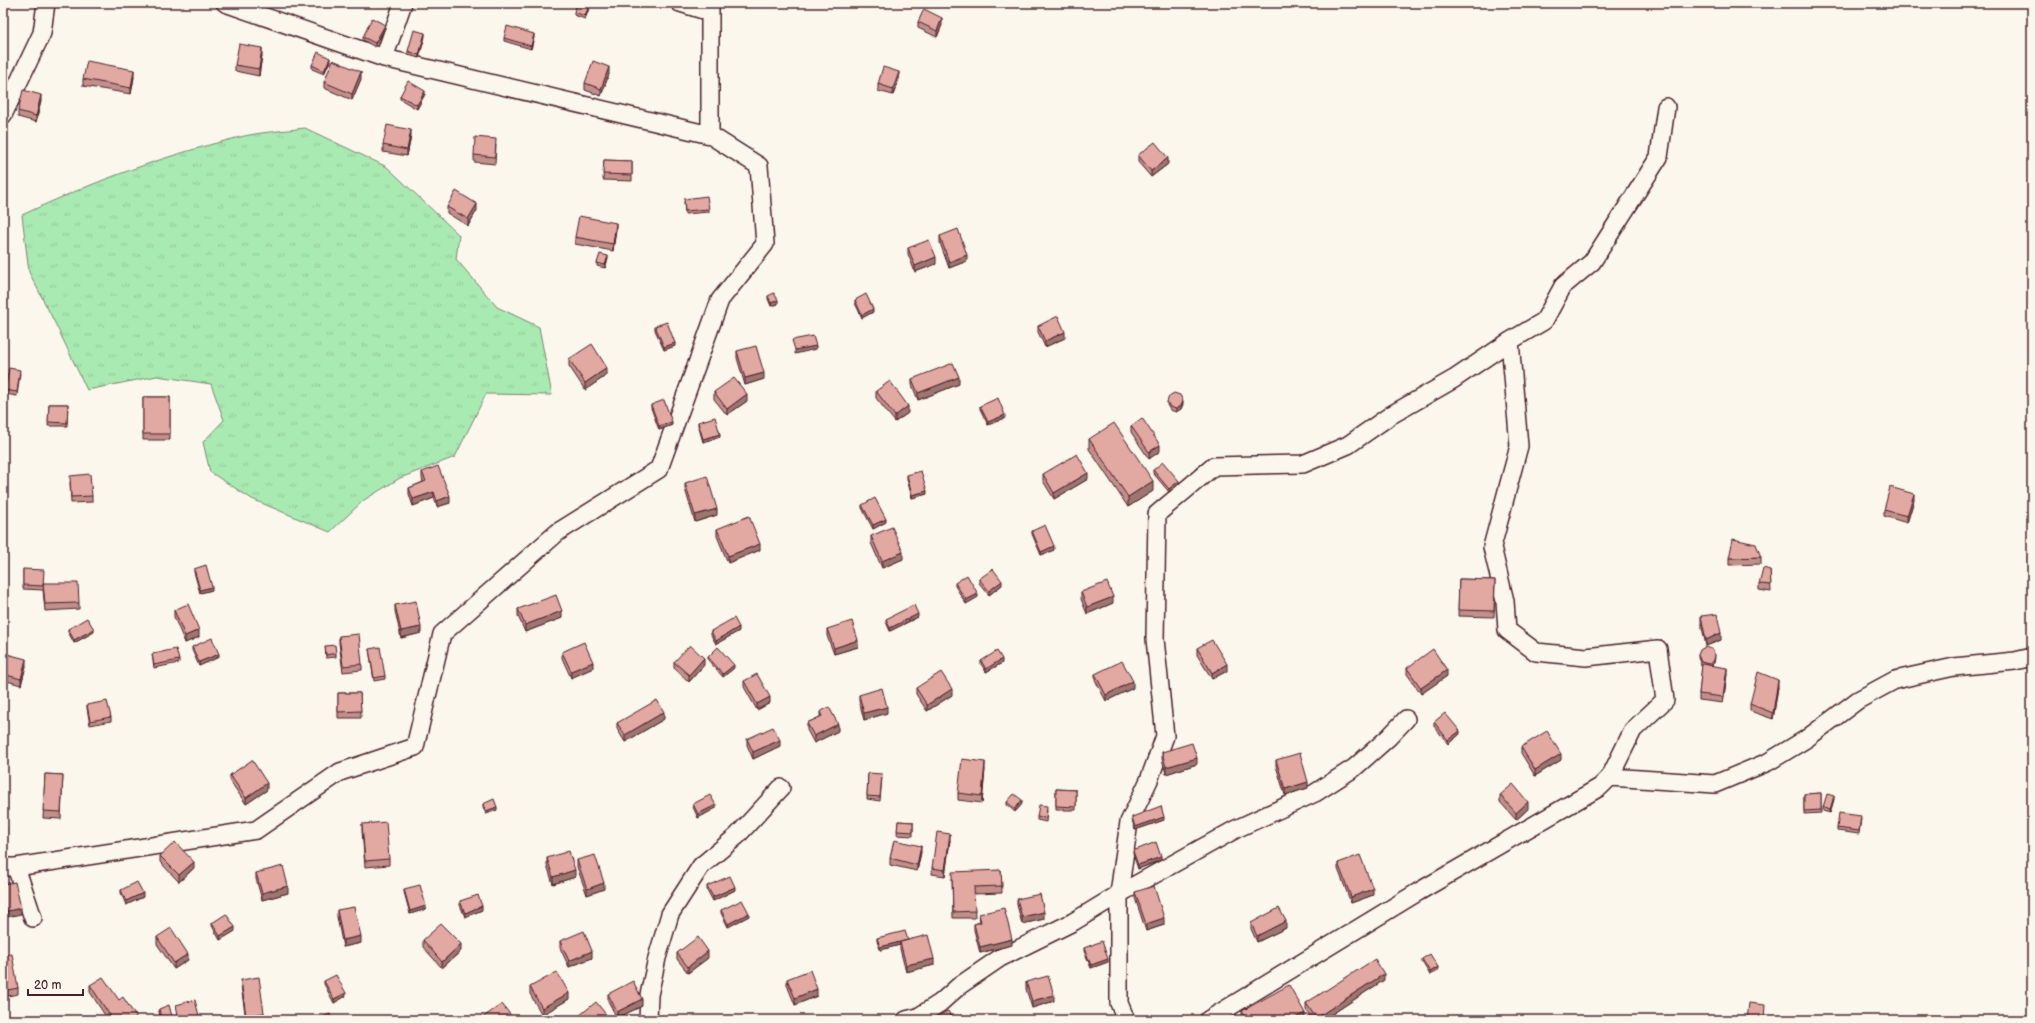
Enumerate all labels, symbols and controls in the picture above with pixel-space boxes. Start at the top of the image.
scale bar [28,971,83,997]
text: 20 m [34,978,61,993]

